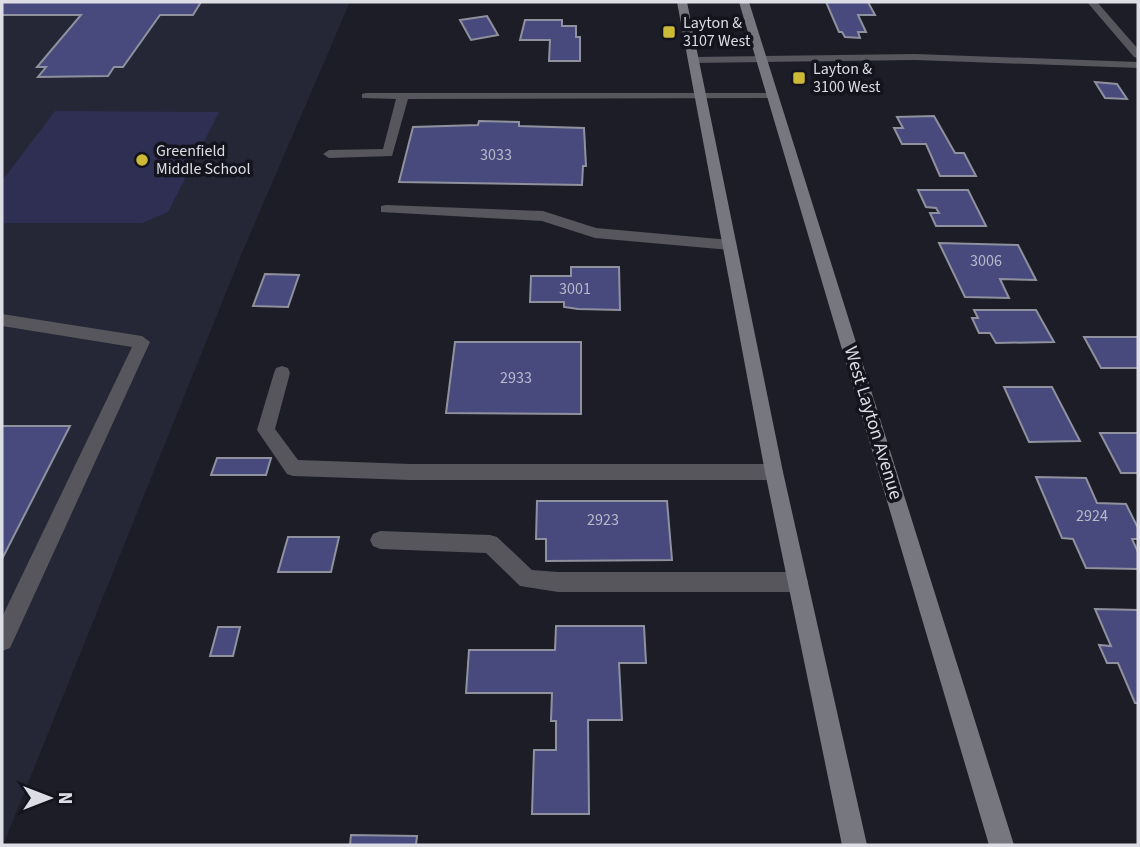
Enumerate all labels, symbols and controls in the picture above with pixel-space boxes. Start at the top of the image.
place label: Layton & 3107 West [683,12,751,52]
marker: Layton & 3107 West [661,24,677,40]
place label: Layton & 3100 West [813,58,881,98]
marker: Layton & 3100 West [791,70,807,86]
place label: Greenfield Middle School [156,140,251,180]
house number: 3033 [480,144,512,166]
marker: Greenfield Middle School [134,152,150,168]
house number: 3006 [970,250,1002,272]
house number: 3001 [559,278,591,300]
street label: West Layton Avenue [837,343,909,503]
house number: 2933 [500,367,532,389]
house number: 2924 [1076,505,1108,527]
house number: 2923 [587,509,619,531]
north arrow [14,763,84,833]
text: N [51,792,78,804]

